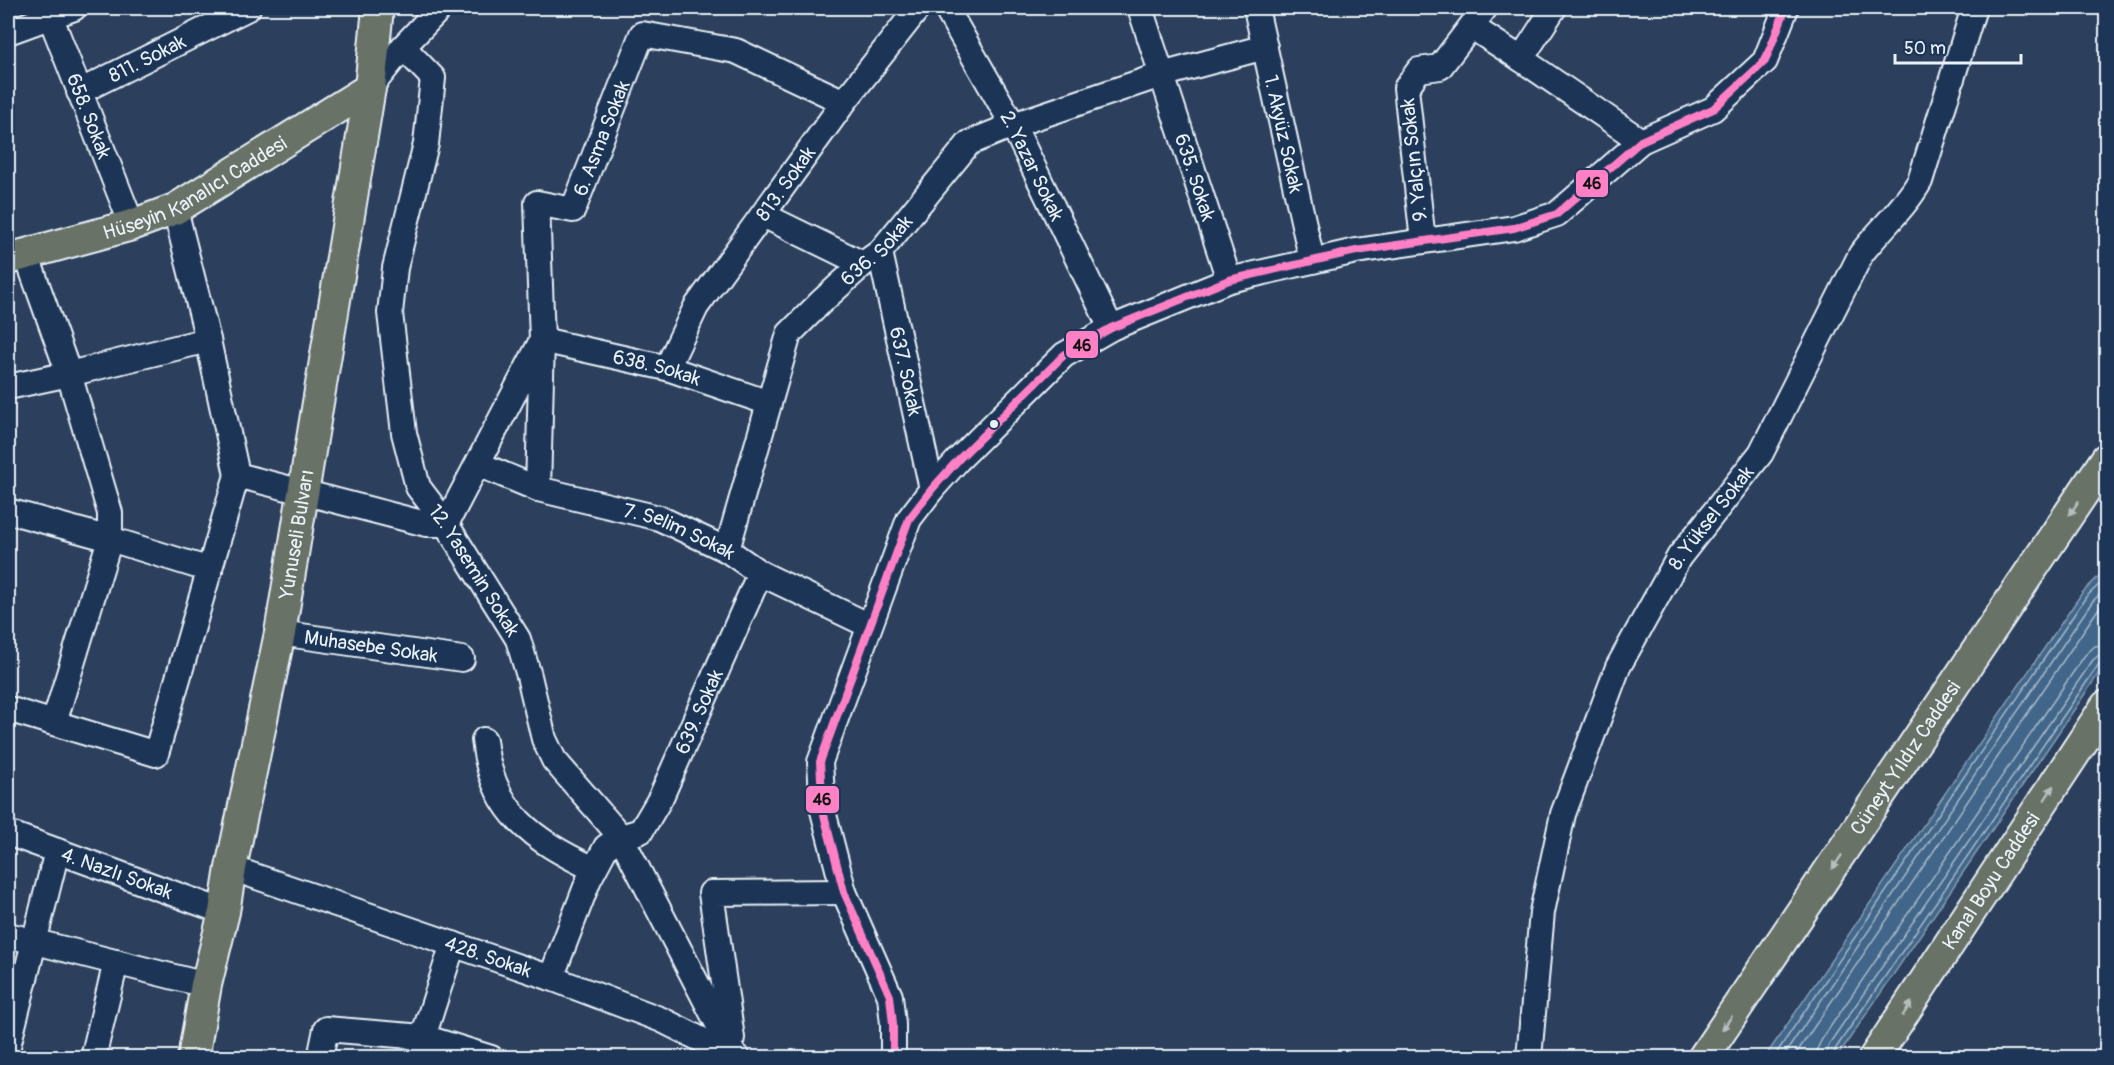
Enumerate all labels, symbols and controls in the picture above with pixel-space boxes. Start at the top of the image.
scale bar [1895,27,2021,65]
street label: 811. Sokak [104,28,190,88]
text: 50 m [1904,37,1946,60]
street label: 658. Sokak [61,70,118,163]
street label: 1. Akyüz Sokak [1259,73,1309,196]
street label: 6. Asma Sokak [567,76,635,200]
street label: 9. Yalçın Sokak [1395,97,1433,223]
street label: 2. Yazar Sokak [995,106,1070,226]
street label: Hüseyin Kanalıcı Caddesi [100,130,291,245]
street label: 635. Sokak [1169,130,1222,225]
street label: 813. Sokak [750,141,821,226]
line badge: 46 [1575,169,1609,198]
text: 46 [1583,174,1601,194]
street label: 636. Sokak [835,209,918,291]
street label: 637. Sokak [884,324,928,419]
line badge: 46 [1065,330,1099,359]
text: 46 [1073,336,1091,356]
street label: 638. Sokak [610,344,705,391]
unlabelled marker [988,418,1000,430]
street label: 8. Yüksel Sokak [1662,460,1759,574]
street label: Yunuseli Bulvarı [273,468,319,602]
street label: 7. Selim Sokak [621,497,741,565]
street label: 12. Yasemin Sokak [423,499,526,642]
one-way arrow [2069,500,2080,516]
street label: Muhasebe Sokak [303,624,440,668]
street label: 639. Sokak [669,665,729,758]
street label: Cüneyt Yıldız Caddesi [1844,676,1966,840]
line badge: 46 [805,785,840,814]
one-way arrow [2043,786,2055,802]
text: 46 [813,790,831,810]
street label: Kanal Boyu Caddesi [1936,808,2045,954]
street label: 4. Nazlı Sokak [58,841,177,905]
one-way arrow [1831,853,1842,870]
street label: 428. Sokak [442,930,535,983]
one-way arrow [1901,1000,1912,1017]
one-way arrow [1721,1015,1733,1031]

